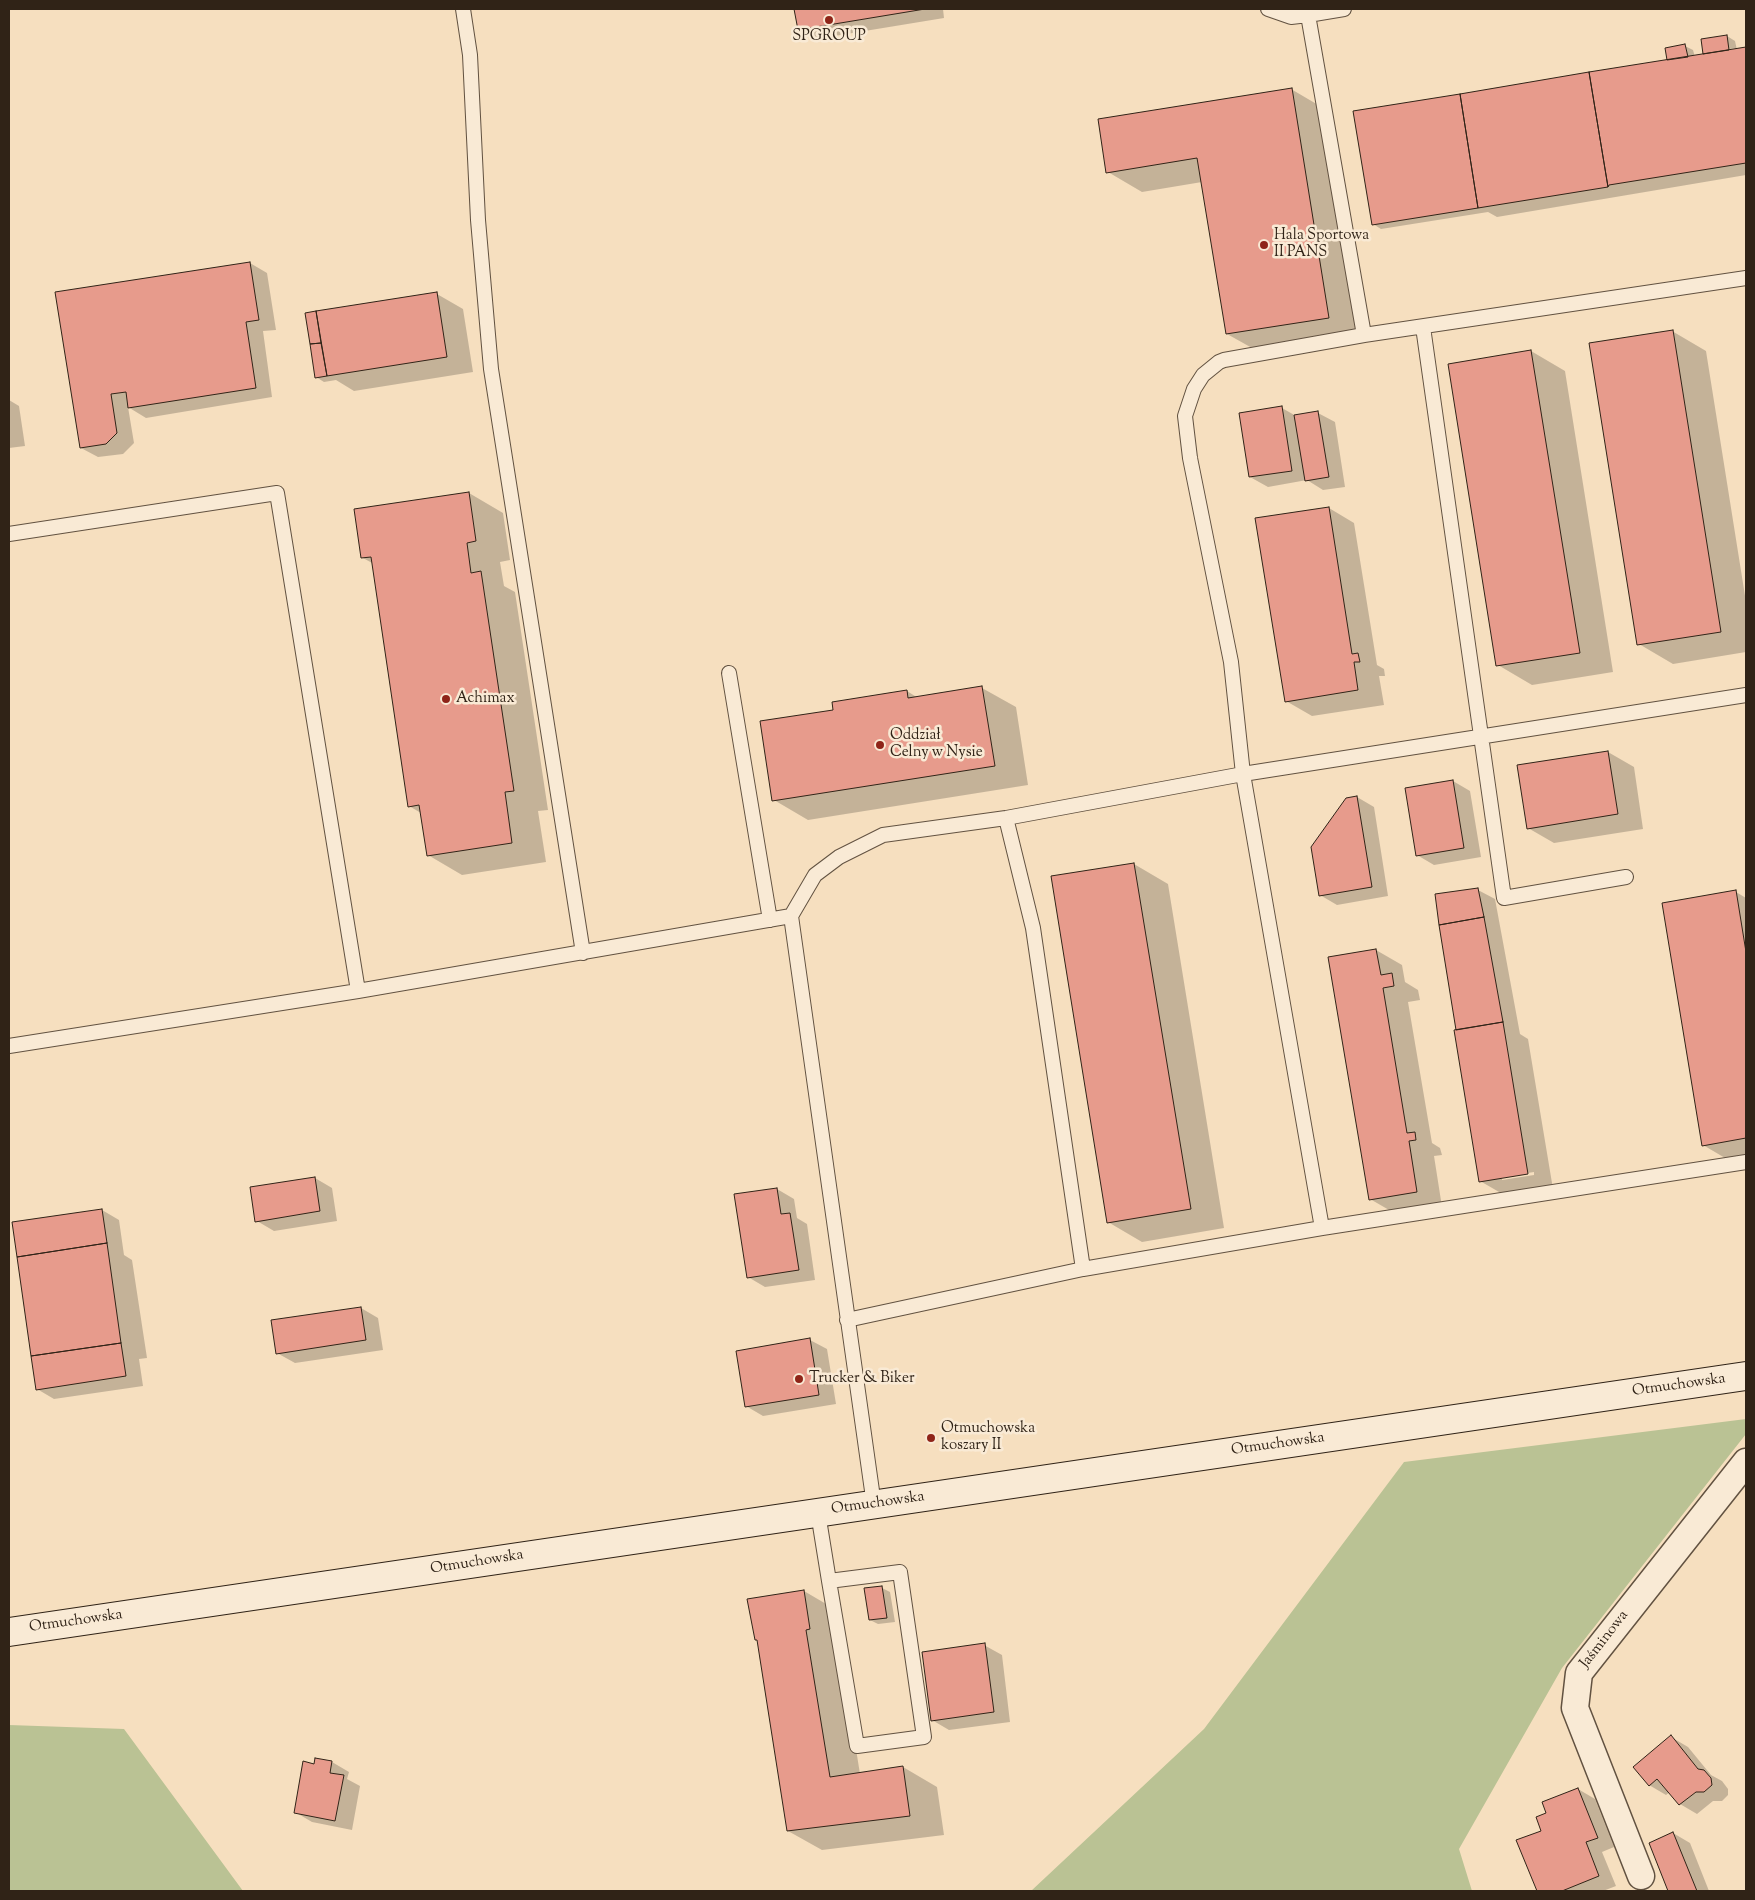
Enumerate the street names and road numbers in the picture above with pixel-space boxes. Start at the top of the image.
street label: Otmuchowska [1631,1371,1727,1401]
street label: Otmuchowska [1230,1430,1326,1460]
street label: Otmuchowska [830,1489,926,1519]
street label: Otmuchowska [429,1547,525,1579]
street label: Otmuchowska [28,1607,124,1637]
street label: Jaśminowa [1577,1607,1633,1673]

